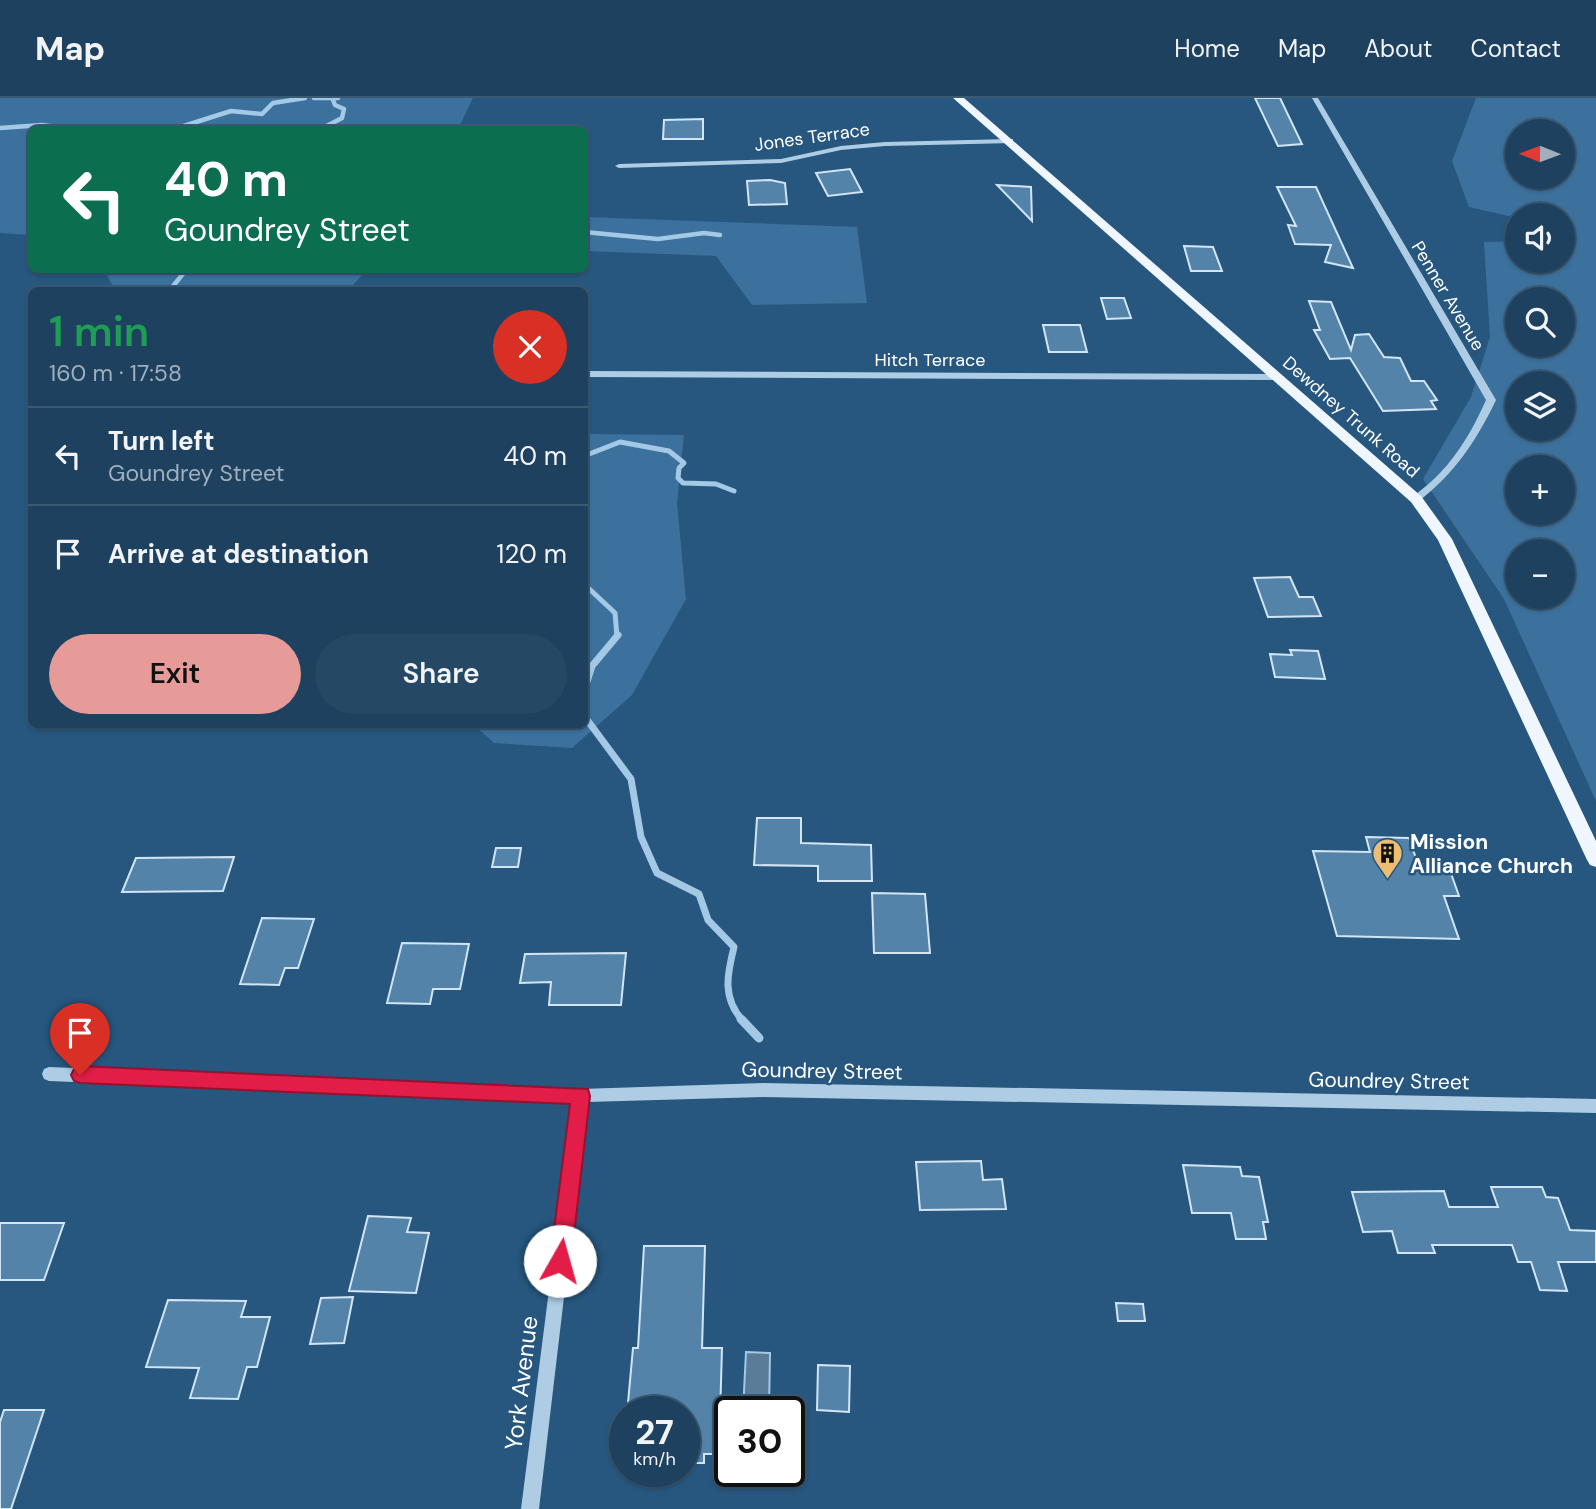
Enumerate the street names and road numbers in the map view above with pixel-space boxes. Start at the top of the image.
street label: Jones Terrace [753,117,871,157]
street label: Penner Avenue [1406,237,1490,355]
street label: Hitch Terrace [874,348,986,372]
street label: Dewdney Trunk Road [1277,351,1425,483]
street label: Goundrey Street [741,1056,903,1086]
street label: Goundrey Street [1308,1066,1470,1096]
street label: York Avenue [497,1314,545,1452]

